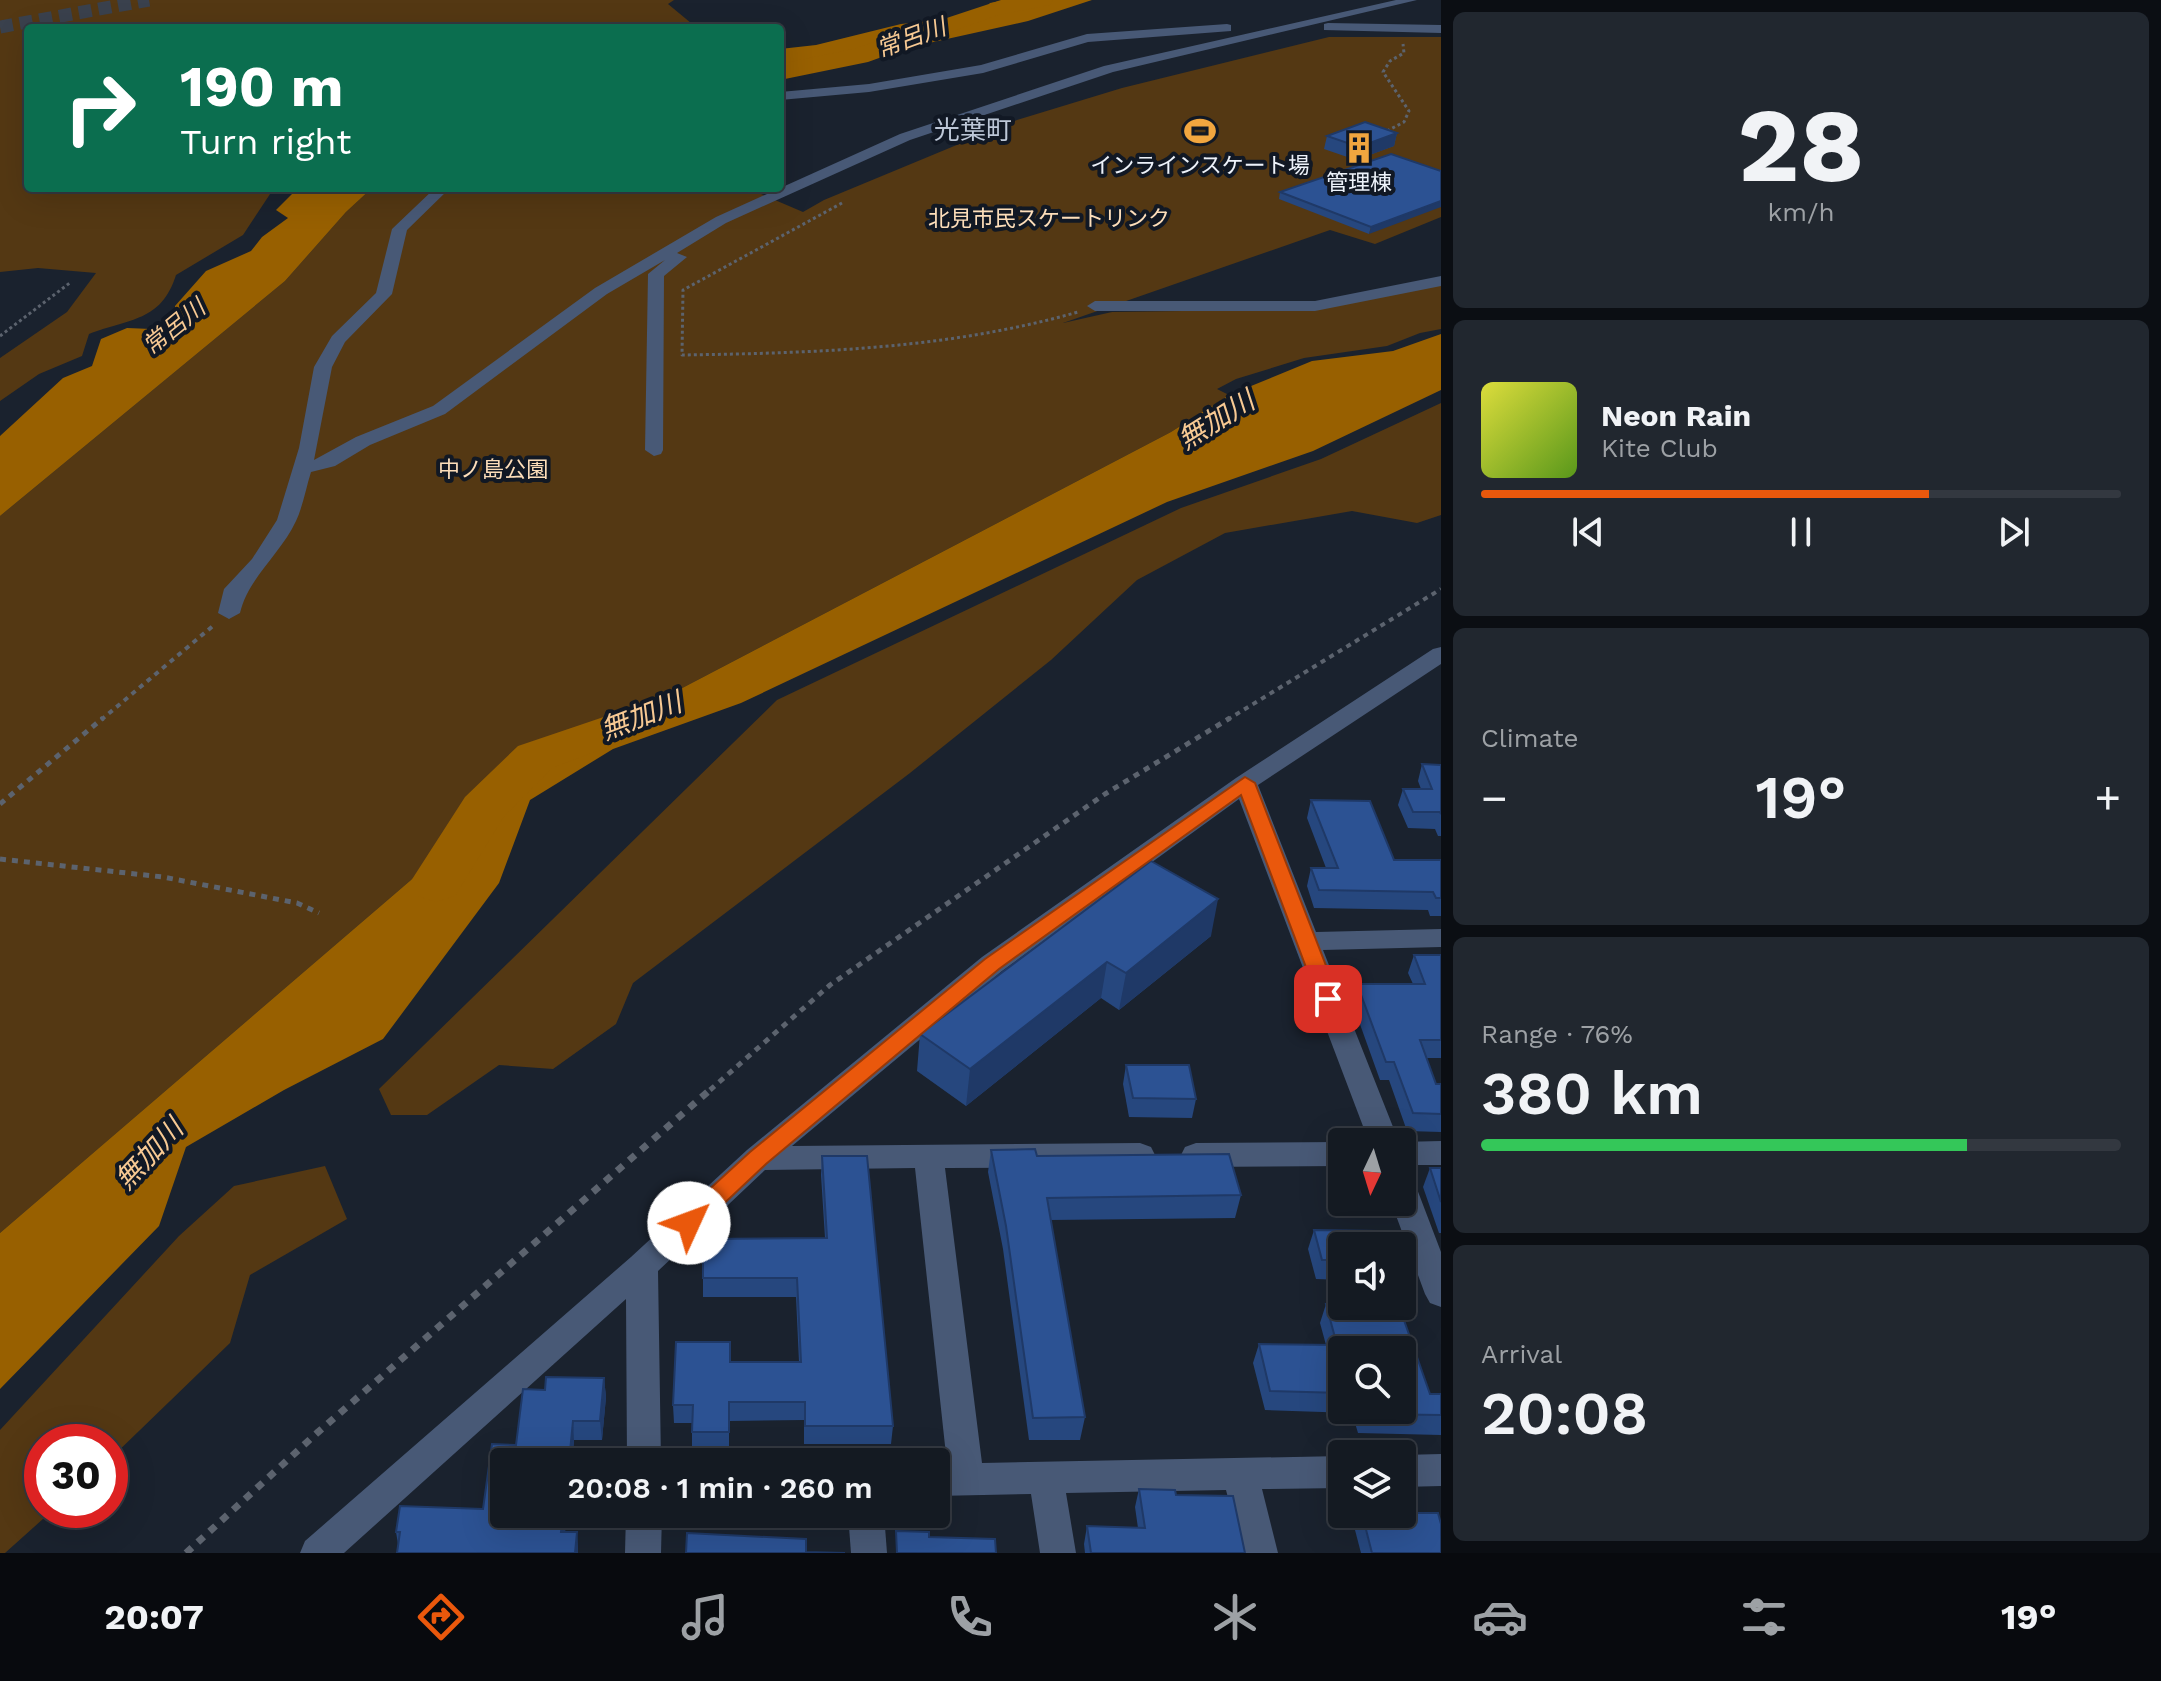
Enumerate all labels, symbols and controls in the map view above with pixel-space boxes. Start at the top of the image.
water label: 常呂川 [872,12,952,63]
text: 190 m [180,54,343,120]
icon: right [48,56,152,160]
text: 28 [1737,84,1865,206]
sports icon: インラインスケート場 [1183,114,1217,148]
district label: 光葉町 [934,115,1012,145]
text: Turn right [180,121,351,163]
building icon: 管理棟 [1342,131,1376,165]
place label: インラインスケート場 [1090,153,1310,178]
place label: 管理棟 [1326,170,1392,195]
text: km/h [1768,197,1834,227]
park label: 北見市民スケートリンク [928,206,1170,231]
water label: 常呂川 [137,292,213,361]
water label: 無加川 [1172,382,1263,456]
text: Neon Rain [1601,398,1751,433]
text: Kite Club [1601,433,1718,463]
park label: 中ノ島公園 [438,457,548,482]
icon: previous [1566,510,1610,554]
icon: pause [1779,510,1823,554]
icon: next [1992,510,2036,554]
water label: 無加川 [596,684,689,746]
text: Climate [1481,723,1579,753]
text: 19° [1756,762,1846,833]
text: − [1481,772,1508,824]
text: + [2094,772,2121,824]
pin [1294,965,1362,1033]
icon: arrive [1306,977,1350,1021]
text: Range · 76% [1481,1019,1633,1049]
text: 380 km [1481,1058,1703,1129]
water label: 無加川 [108,1110,192,1196]
north arrow [1328,1128,1416,1216]
map controls [1328,1128,1416,1528]
position arrow [647,1181,731,1265]
button: sound [1328,1232,1416,1320]
button: search [1328,1336,1416,1424]
text: Arrival [1481,1339,1562,1369]
text: 20:08 [1481,1378,1648,1449]
speed limit sign: 30 [24,1424,128,1528]
button: layers [1328,1440,1416,1528]
text: 20:08 · 1 min · 260 m [567,1470,873,1505]
icon: directions [413,1589,469,1645]
icon: music [677,1589,733,1645]
icon: phone [942,1589,998,1645]
icon: climate [1207,1589,1263,1645]
icon: car [1472,1589,1528,1645]
icon: filters [1736,1589,1792,1645]
text: 20:07 [104,1596,204,1638]
text: 19° [2001,1596,2057,1638]

